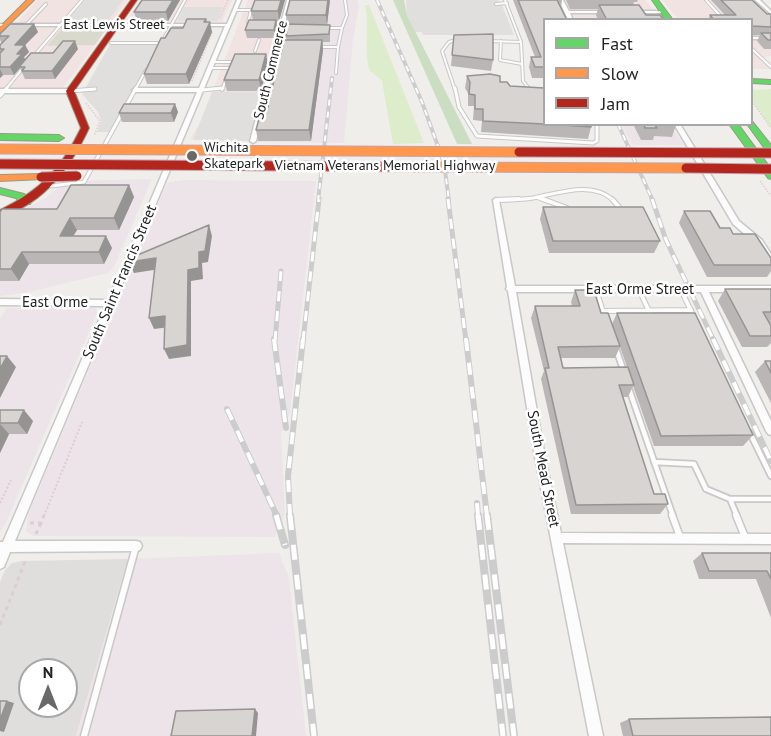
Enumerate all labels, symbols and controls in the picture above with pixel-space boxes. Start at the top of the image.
street label: East Lewis Street [63,17,165,33]
legend [543,18,753,126]
street label: South Commerce [251,19,291,121]
text: Fast [601,32,633,55]
text: Slow [601,62,639,85]
text: Jam [601,92,630,115]
place label: Wichita Skatepark [204,140,263,172]
marker: Wichita Skatepark [185,149,199,163]
street label: Vietnam Veterans Memorial Highway [275,158,495,174]
street label: South Saint Francis Street [79,202,161,362]
street label: East Orme Street [586,281,694,299]
street label: East Orme [22,294,88,312]
street label: South Mead Street [523,409,563,529]
north arrow [18,658,78,718]
text: N [43,662,53,682]

